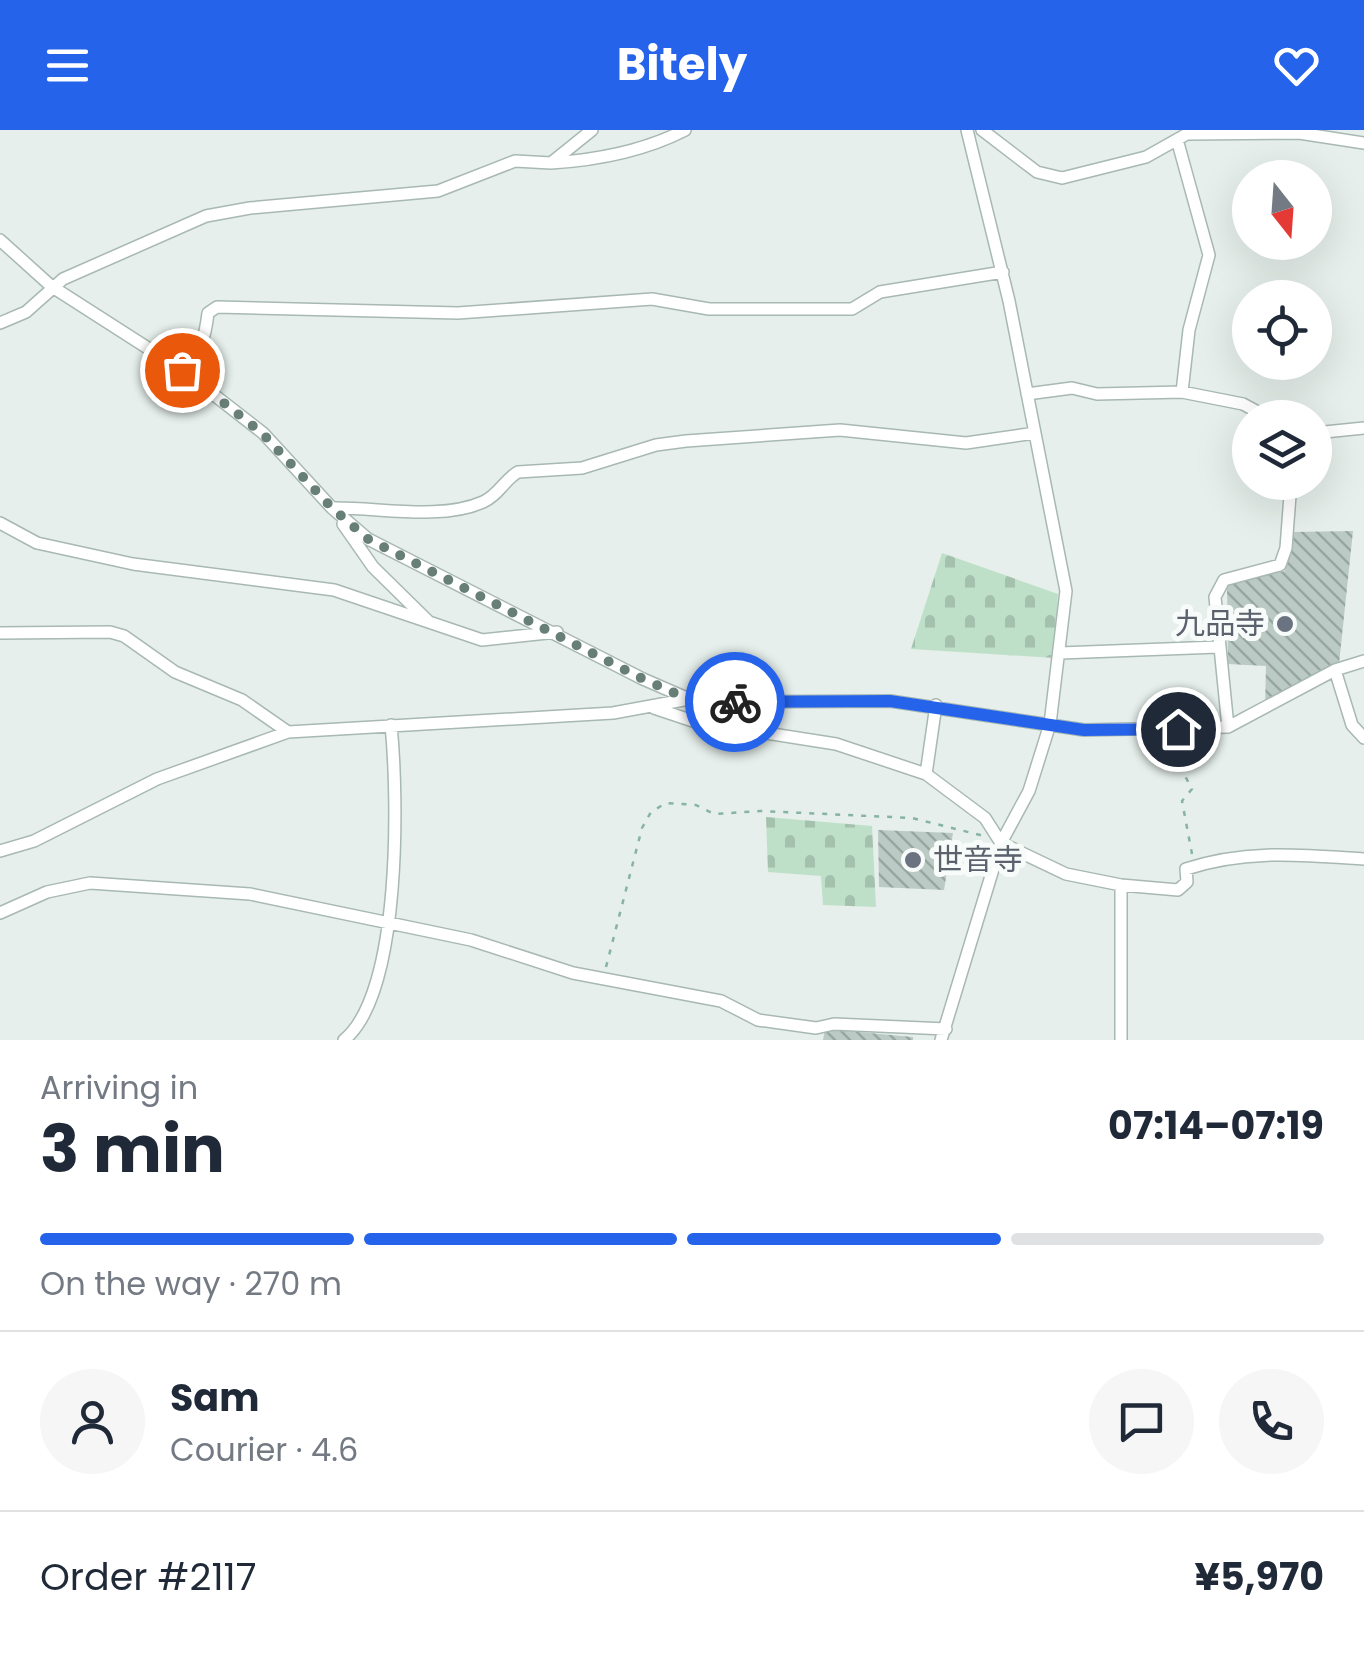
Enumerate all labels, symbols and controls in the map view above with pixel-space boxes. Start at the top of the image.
text: Bitely [617,33,747,96]
icon: menu [40,38,95,93]
icon: heart [1269,38,1324,93]
north arrow [1232,160,1332,260]
map controls [1232,160,1332,500]
button: locate [1232,280,1332,380]
pin [140,328,225,413]
icon: bag [155,343,210,398]
button: layers [1232,400,1332,500]
place label: 九品寺 [1175,602,1265,645]
marker: 九品寺 [1274,613,1296,635]
courier [685,652,785,752]
icon: bike [708,675,763,730]
pin [1136,687,1221,772]
icon: home [1151,702,1206,757]
place label: 世音寺 [933,838,1023,881]
marker: 世音寺 [902,849,924,871]
text: Arriving in [40,1065,198,1110]
text: 07:14–07:19 [1108,1099,1324,1152]
text: 3 min [40,1104,225,1195]
text: On the way · 270 m [40,1261,342,1306]
button: person [40,1369,145,1474]
button: chat [1089,1369,1194,1474]
button: phone [1219,1369,1324,1474]
text: Sam [170,1371,259,1424]
text: Courier · 4.6 [170,1427,358,1472]
text: Order #2117 [40,1550,256,1603]
text: ¥5,970 [1194,1550,1324,1603]

